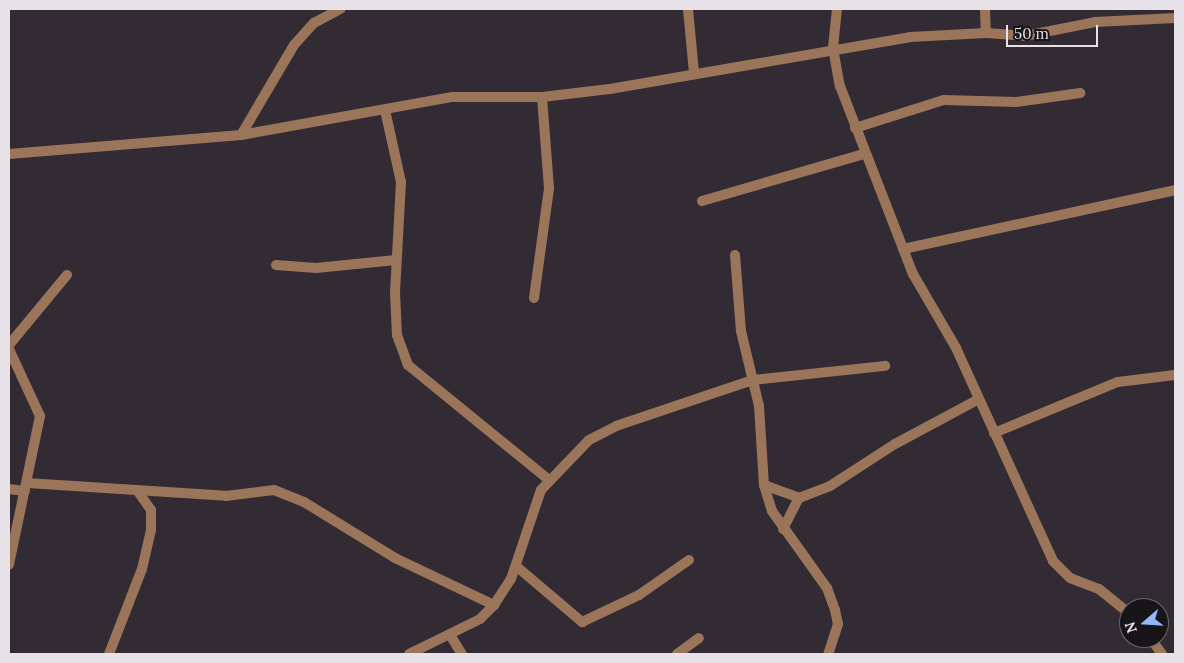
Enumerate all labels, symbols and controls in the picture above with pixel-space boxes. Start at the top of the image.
scale bar [1009,15,1102,47]
text: 50 m [1014,24,1049,43]
north arrow [1119,598,1169,648]
text: N [1120,620,1141,636]

